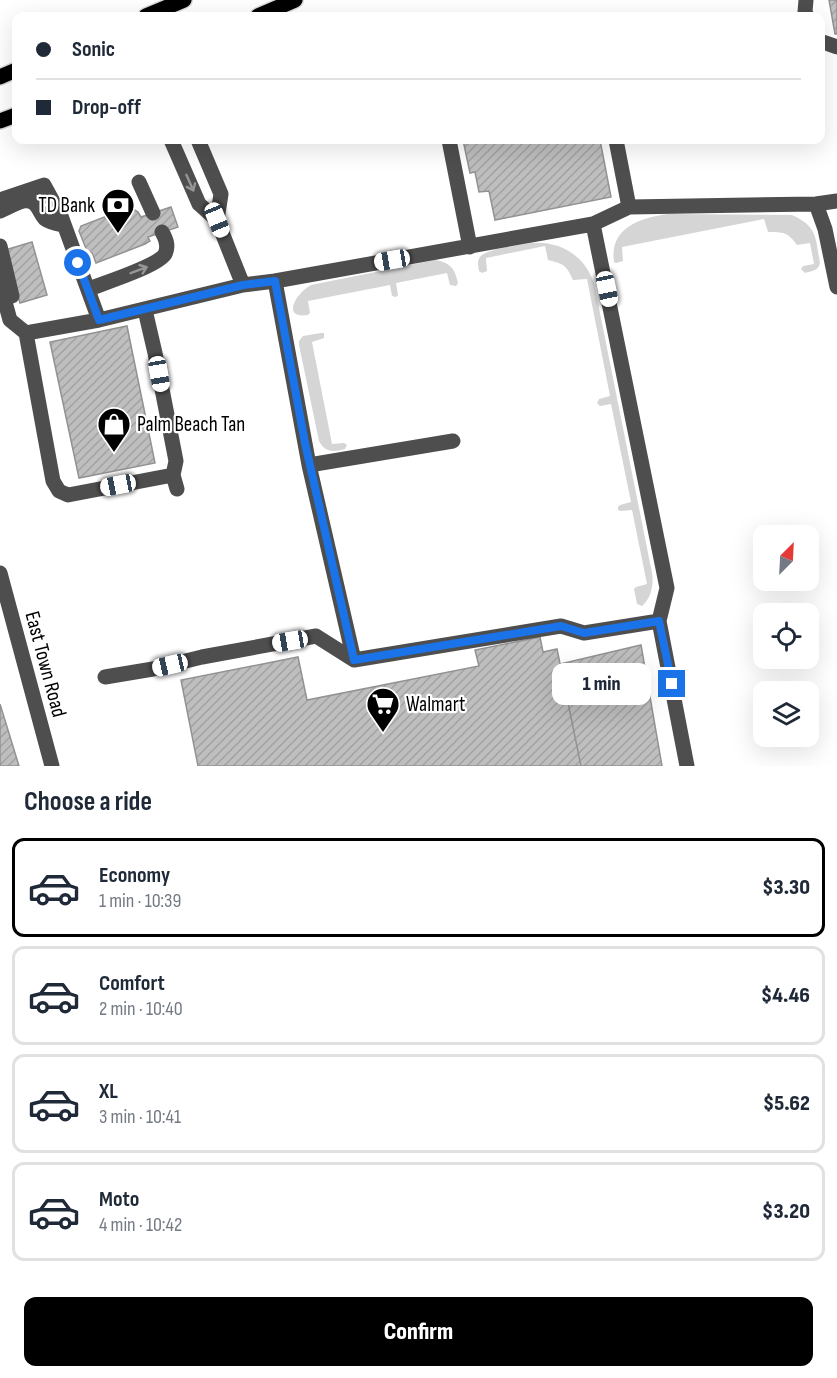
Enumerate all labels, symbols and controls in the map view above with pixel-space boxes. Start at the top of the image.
text: Sonic [72,36,115,63]
text: Drop-off [72,94,141,121]
one-way arrow [184,173,196,191]
bank icon: TD Bank [100,187,136,234]
place label: TD Bank [38,193,95,218]
car [202,200,232,240]
car [373,248,411,272]
route start [64,249,91,276]
one-way arrow [129,263,148,274]
car [594,270,620,308]
car [147,355,171,393]
shop icon: Palm Beach Tan [96,406,132,453]
place label: Palm Beach Tan [137,412,245,437]
car [99,473,137,497]
north arrow [753,525,819,591]
map controls [753,525,819,747]
button: locate [753,603,819,669]
street label: East Town Road [19,608,72,720]
car [271,629,309,653]
car [150,652,190,678]
callout: 1 min [552,663,651,705]
route end [658,670,685,697]
text: 1 min [582,672,621,696]
button: layers [753,681,819,747]
supermarket icon: Walmart [365,686,401,733]
place label: Walmart [406,692,465,717]
text: Choose a ride [24,786,152,818]
icon: car [27,861,81,915]
text: Economy [99,862,170,889]
text: $3.30 [762,874,810,901]
text: 1 min · 10:39 [99,889,181,913]
icon: car [27,969,81,1023]
text: Comfort [99,970,165,997]
text: $4.46 [761,982,810,1009]
text: 2 min · 10:40 [99,997,183,1021]
icon: car [27,1077,81,1131]
text: XL [99,1078,118,1105]
text: $5.62 [763,1090,810,1117]
text: 3 min · 10:41 [99,1105,181,1129]
icon: car [27,1185,81,1239]
text: Moto [99,1186,139,1213]
text: $3.20 [762,1198,810,1225]
text: 4 min · 10:42 [99,1213,182,1237]
button: Confirm [24,1297,813,1366]

